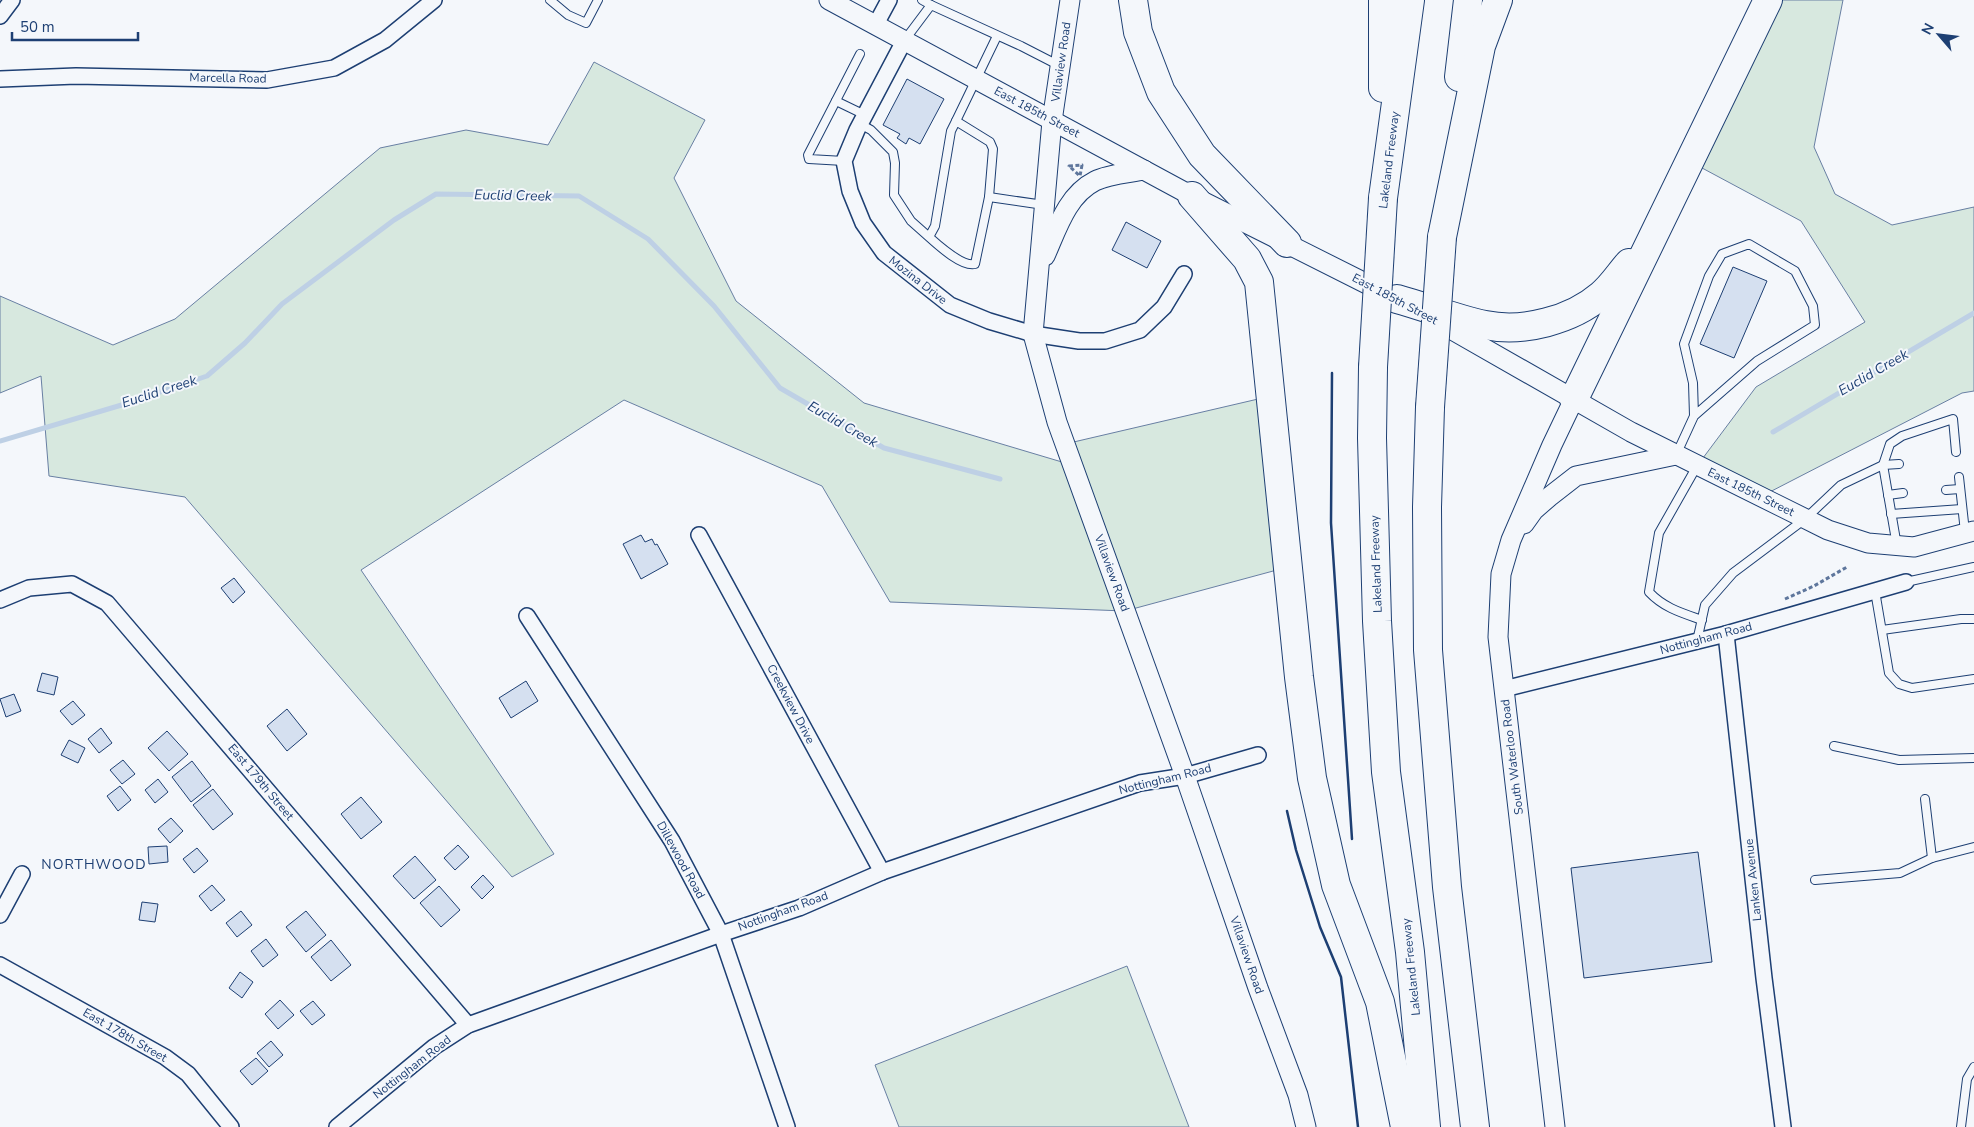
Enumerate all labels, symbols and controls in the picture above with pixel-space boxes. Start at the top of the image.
scale bar [12,10,139,42]
north arrow [1914,10,1964,60]
text: 50 m [20,17,55,37]
text: N [1917,20,1939,38]
street label: Villaview Road [1047,21,1075,104]
street label: Marcella Road [189,69,267,87]
street label: East 185th Street [991,83,1083,142]
street label: Lakeland Freeway [1375,110,1403,209]
water label: Euclid Creek [474,185,553,206]
street label: Mozina Drive [886,252,950,308]
street label: East 185th Street [1349,270,1441,329]
water label: Euclid Creek [1835,344,1913,400]
water label: Euclid Creek [119,370,200,413]
water label: Euclid Creek [804,397,882,453]
street label: East 185th Street [1705,464,1798,520]
street label: Lakeland Freeway [1366,514,1386,613]
street label: Villaview Road [1090,531,1133,614]
street label: Nottingham Road [1658,618,1754,658]
street label: Creekview Drive [763,661,819,747]
street label: South Waterloo Road [1497,698,1527,816]
street label: East 179th Street [224,741,298,824]
street label: Nottingham Road [1117,760,1213,798]
street label: Dillewood Road [653,818,709,902]
street label: Lanken Avenue [1741,838,1765,922]
district label: NORTHWOOD [41,855,147,874]
street label: Nottingham Road [736,887,830,935]
street label: Villaview Road [1226,913,1268,996]
street label: Lakeland Freeway [1398,917,1424,1016]
street label: East 178th Street [80,1004,171,1066]
street label: Nottingham Road [370,1032,454,1102]

